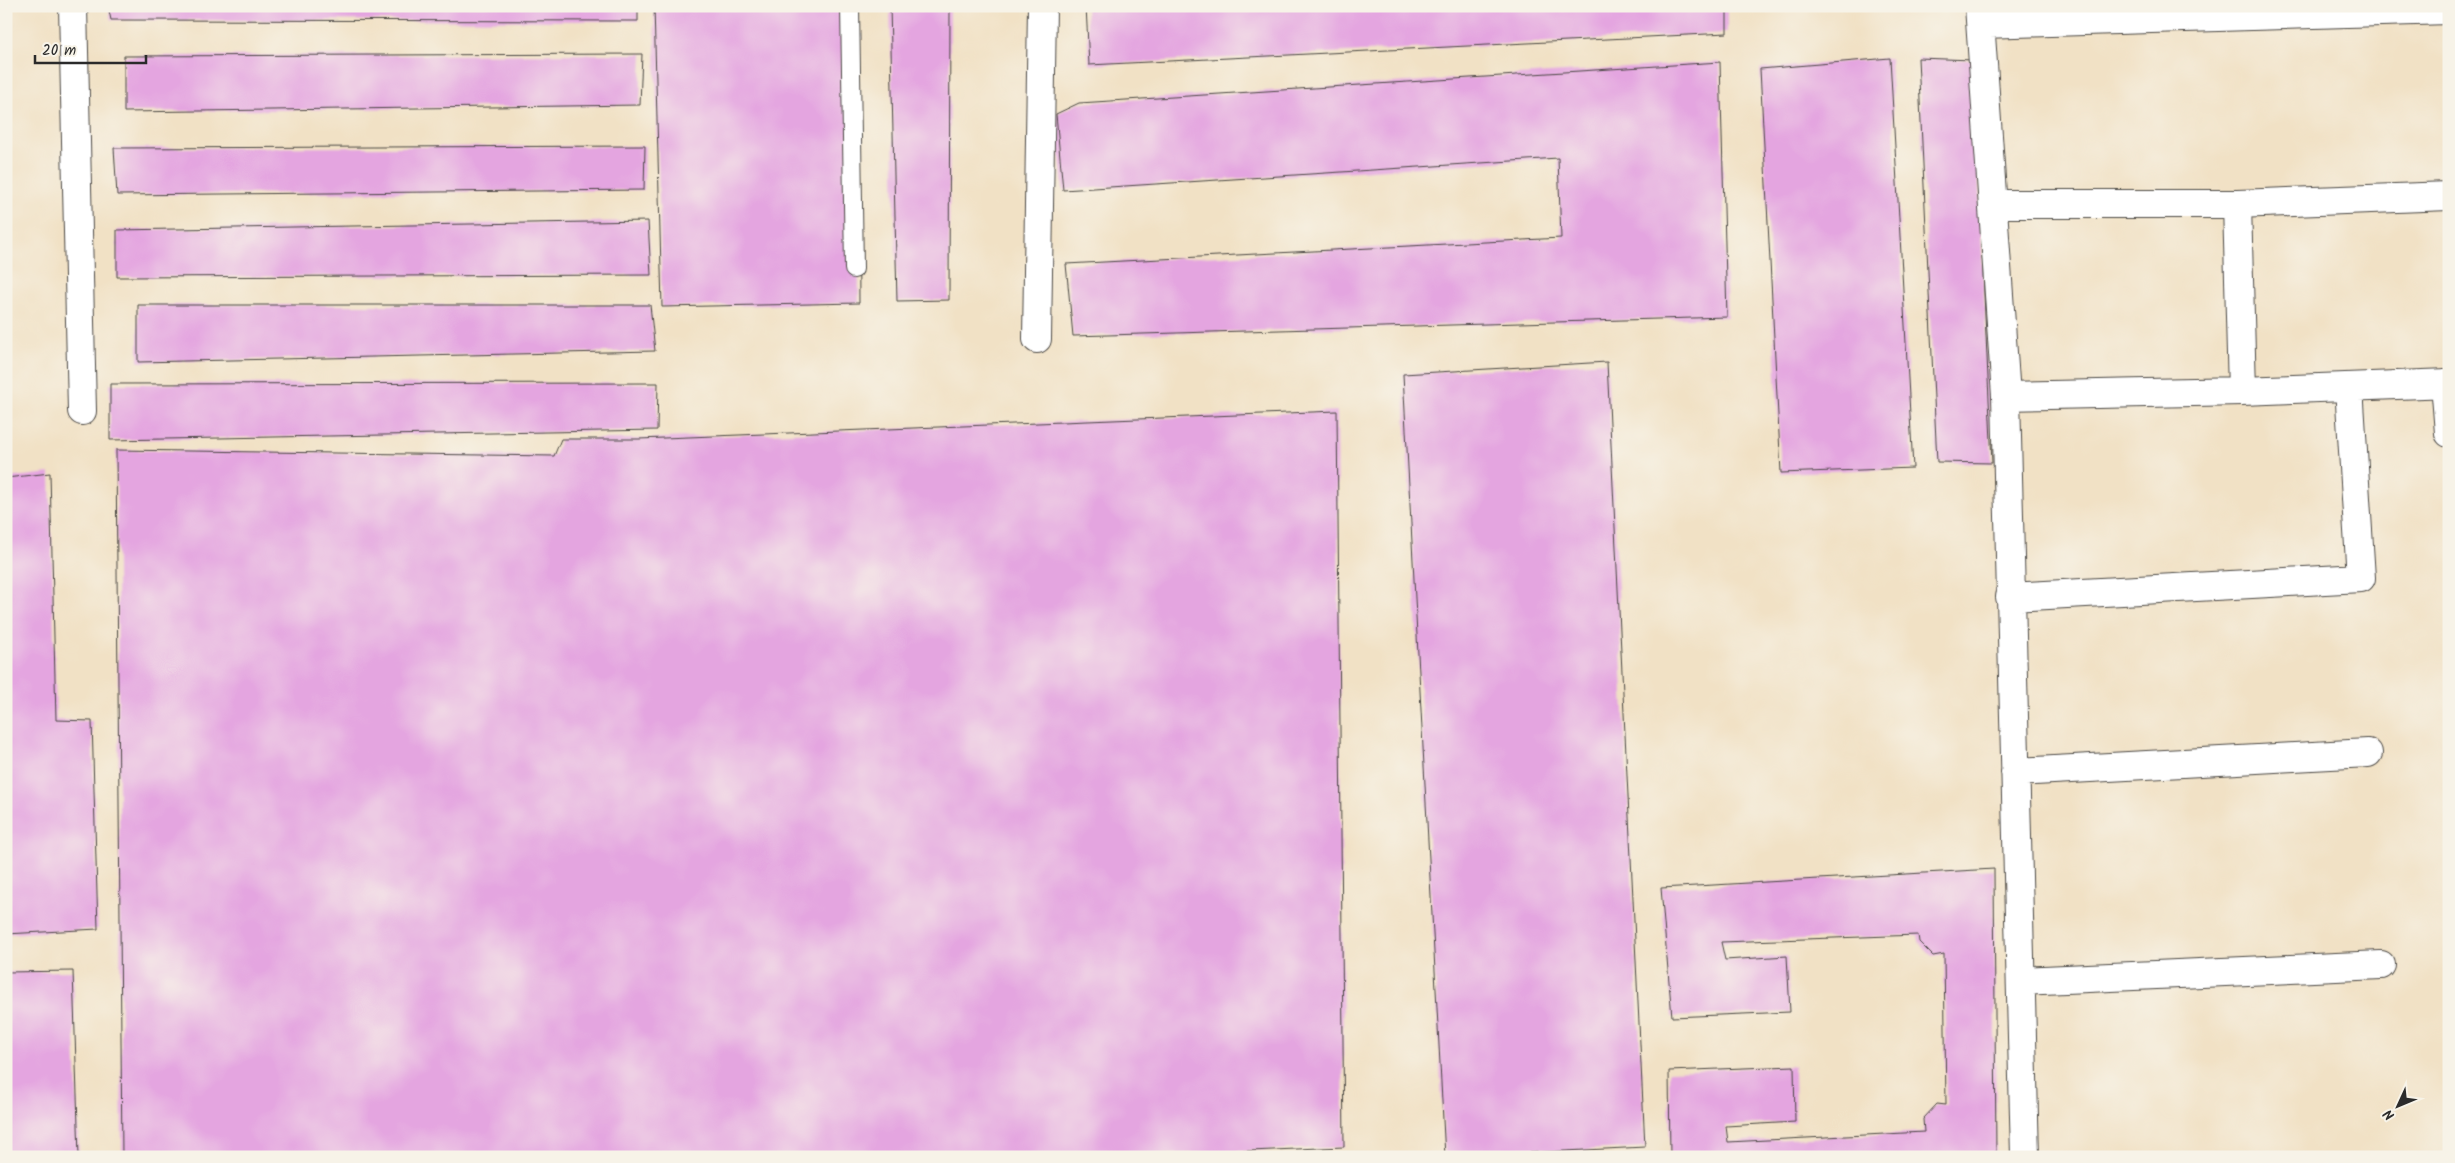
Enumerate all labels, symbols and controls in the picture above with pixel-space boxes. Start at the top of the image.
scale bar [35,32,146,64]
text: 20 m [42,39,76,63]
north arrow [2372,1080,2422,1130]
text: N [2378,1103,2400,1125]

